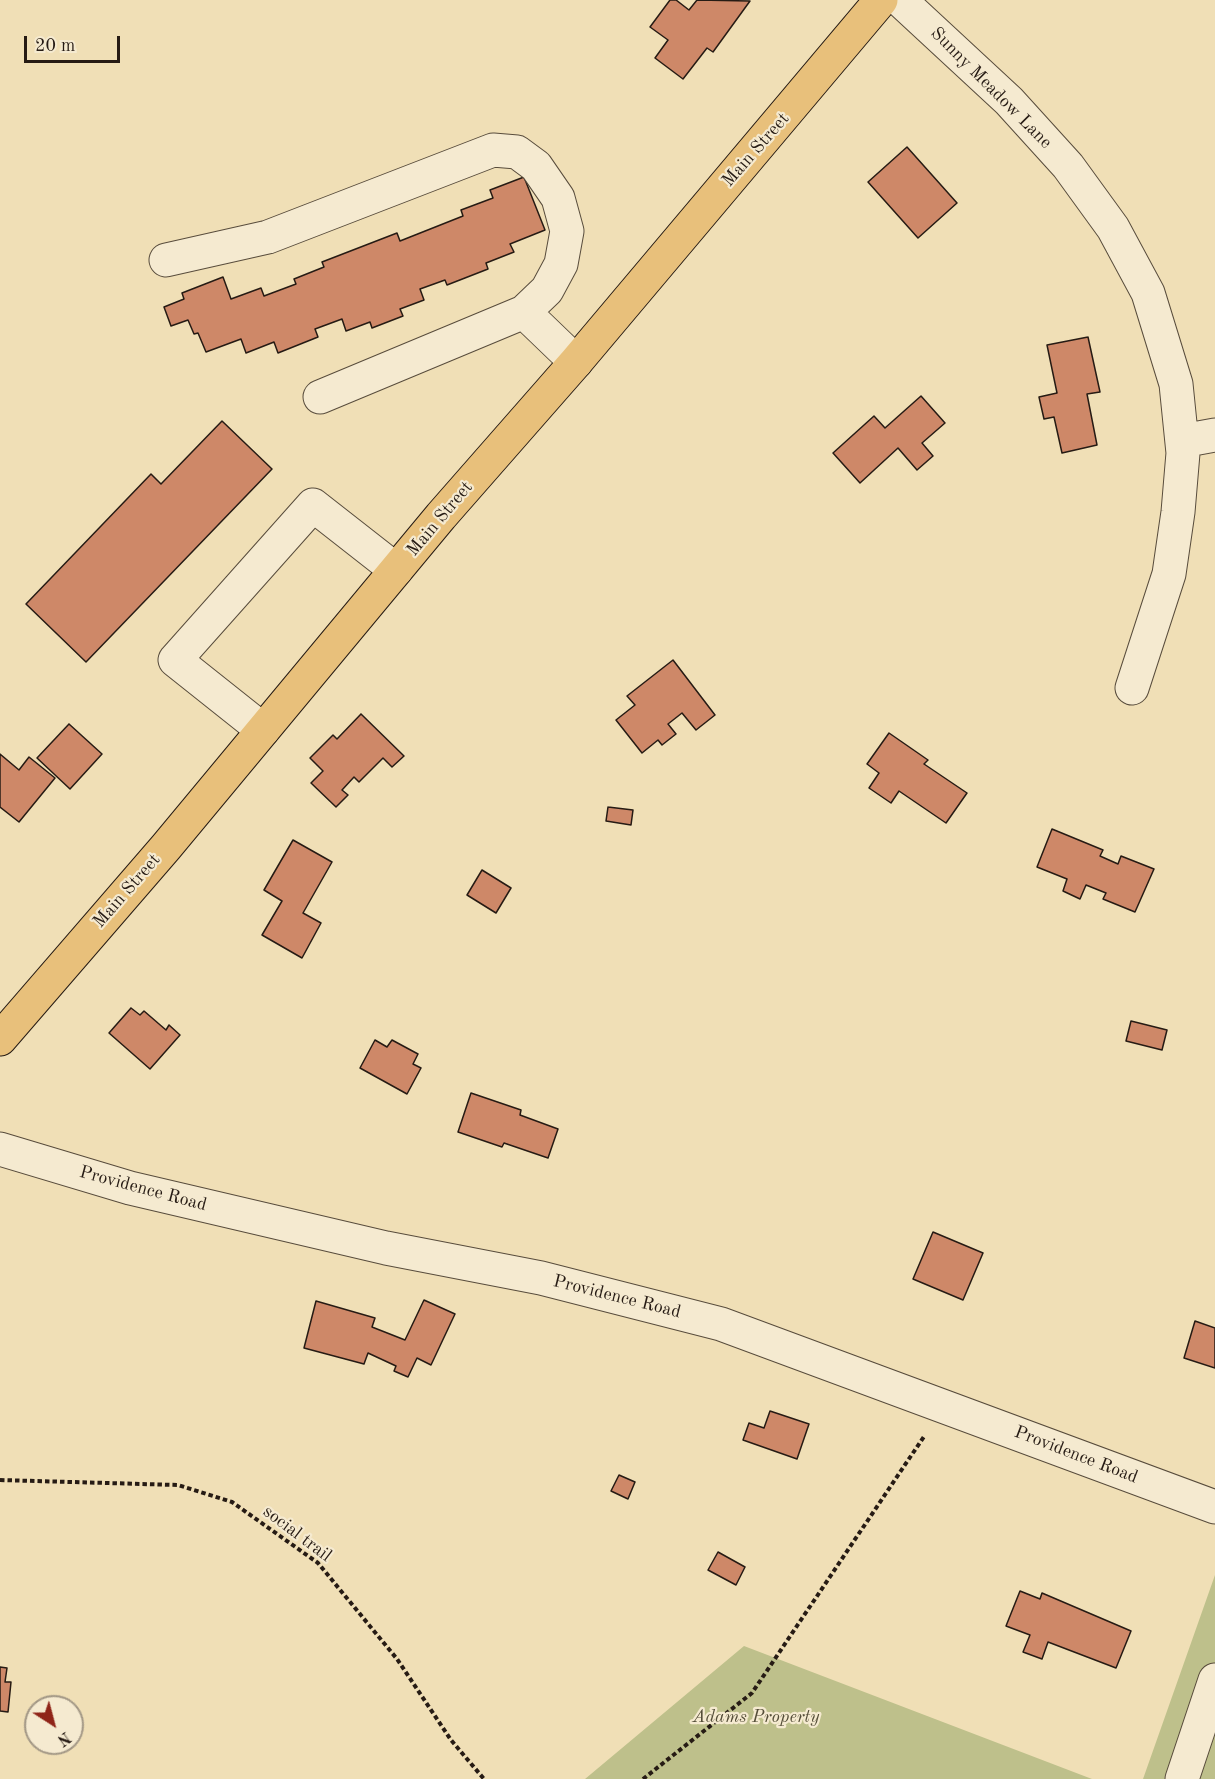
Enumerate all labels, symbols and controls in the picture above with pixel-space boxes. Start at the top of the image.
street label: Sunny Meadow Lane [926,23,1056,153]
scale bar [27,24,123,62]
text: 20 m [35,37,75,55]
street label: Main Street [718,108,794,192]
street label: Main Street [402,477,478,561]
street label: Main Street [89,849,165,933]
street label: Providence Road [77,1162,209,1216]
street label: Providence Road [551,1271,683,1323]
street label: Providence Road [1011,1421,1141,1489]
street label: social trail [258,1501,336,1567]
north arrow [24,1695,84,1755]
park label: Adams Property [692,1706,820,1728]
text: N [54,1728,73,1748]

